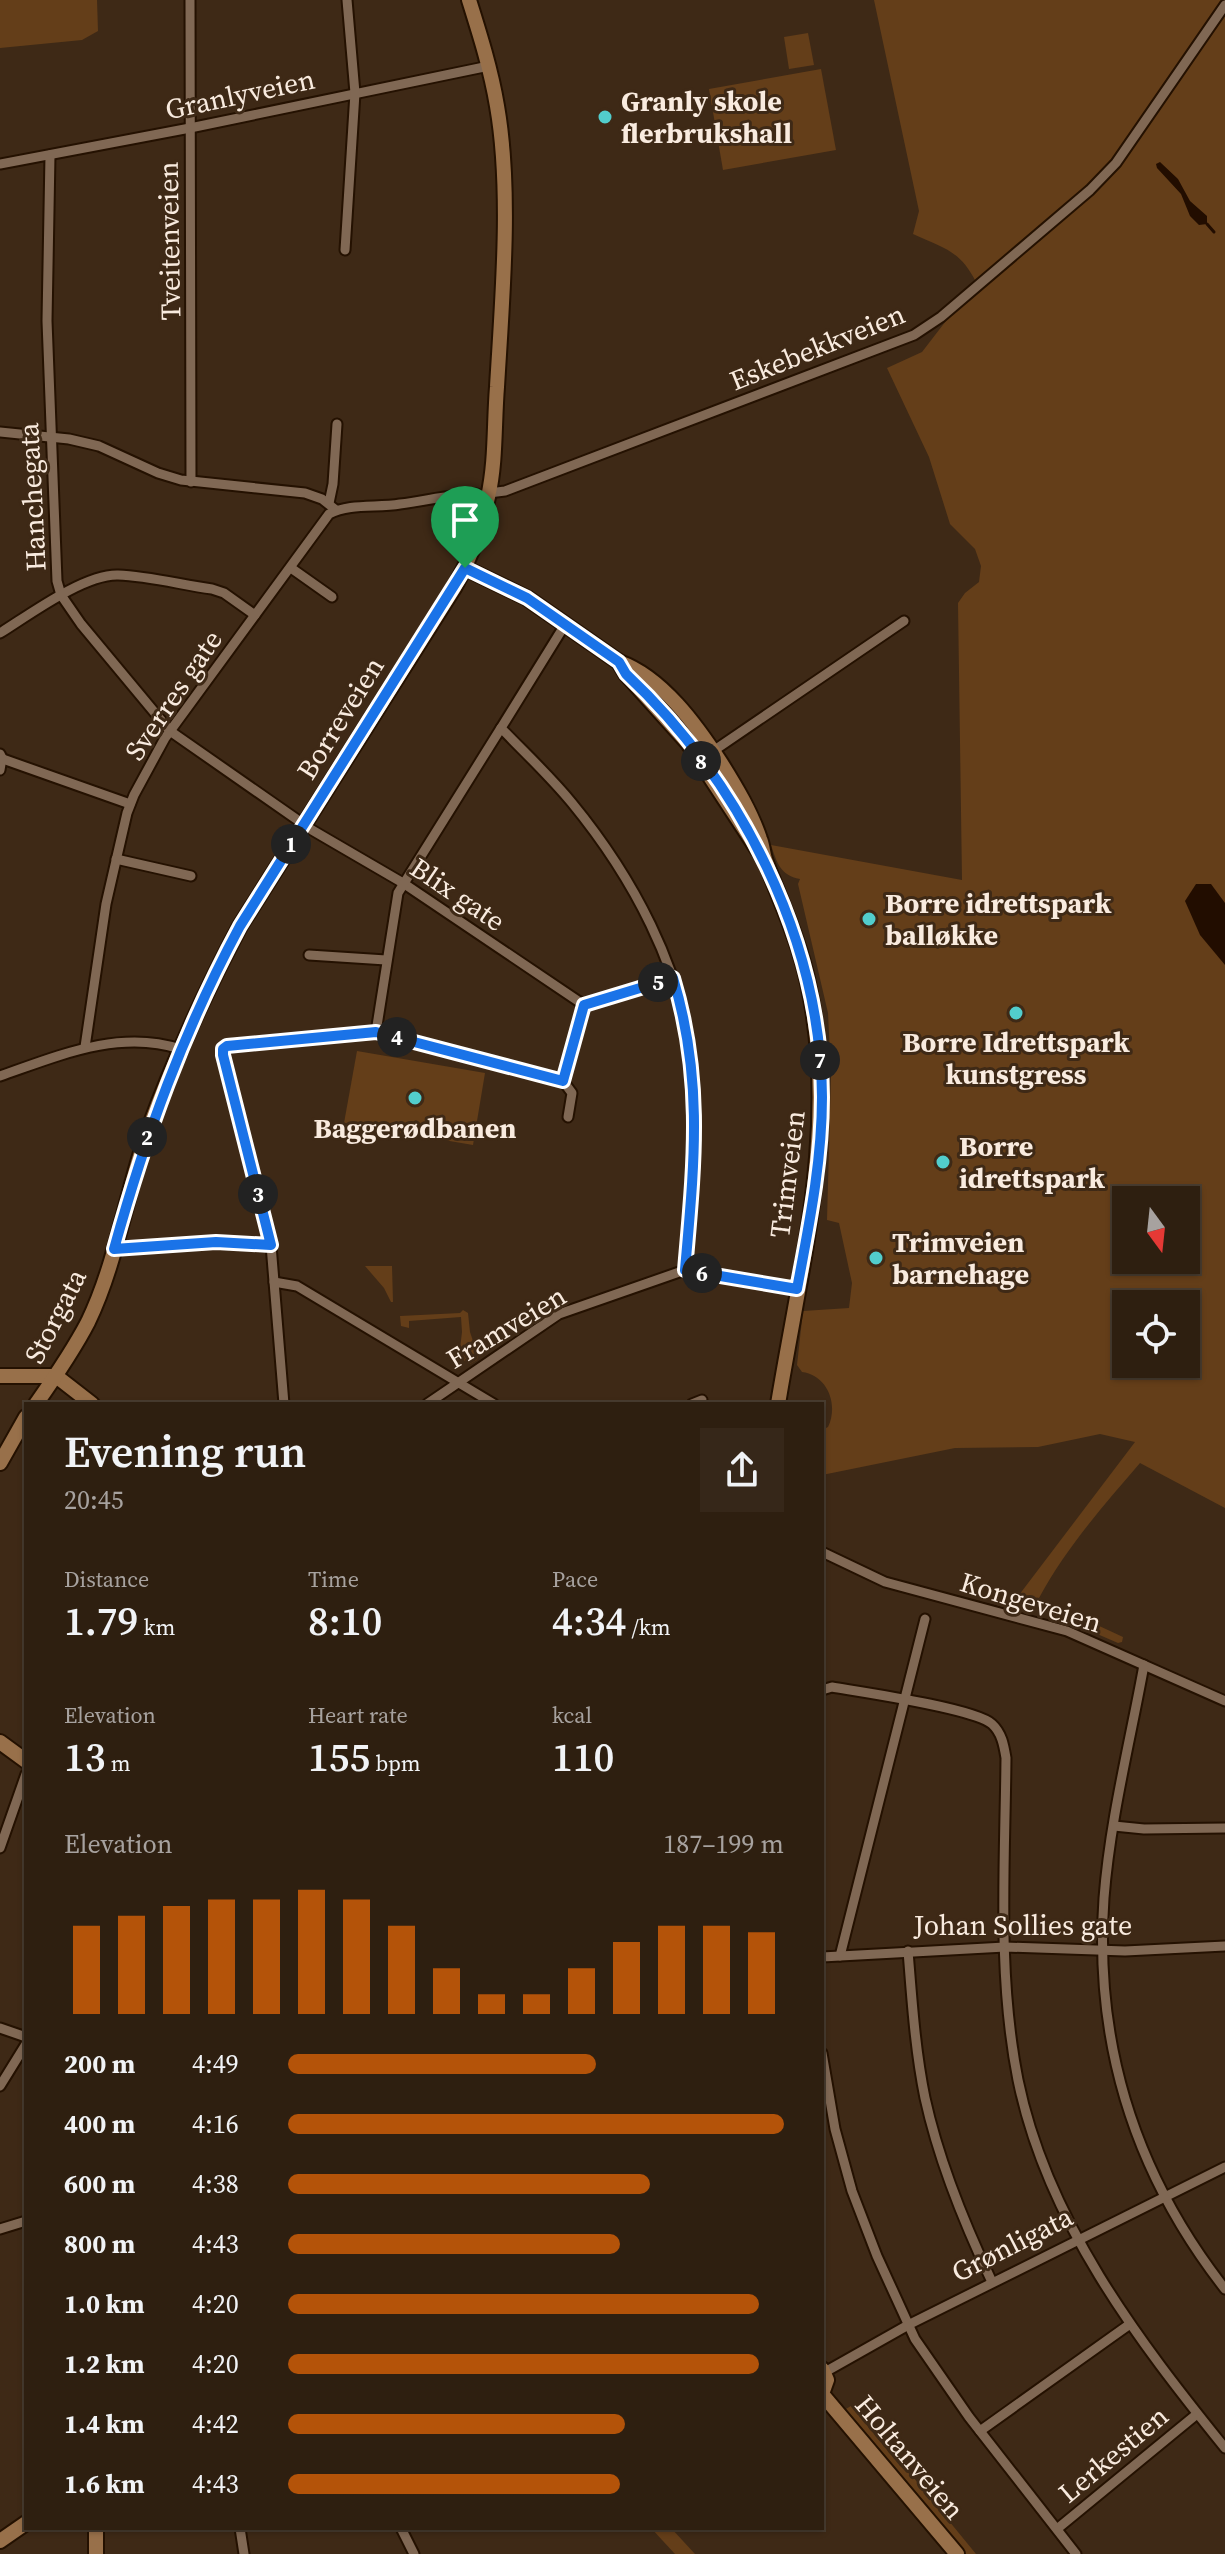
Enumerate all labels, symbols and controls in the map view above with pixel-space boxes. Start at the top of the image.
street label: Granlyveien [162,60,318,128]
place label: Granly skole flerbrukshall [621,82,792,152]
marker: Granly skole flerbrukshall [596,108,614,126]
street label: Tveitenveien [149,161,189,321]
street label: Eskebekkveien [724,295,910,399]
street label: Hanchegata [9,421,55,572]
pin [431,486,499,568]
icon: arrive [443,498,487,542]
street label: Sverres gate [115,622,231,768]
street label: Borreveien [287,649,393,787]
pin: 8 [681,741,721,781]
text: 8 [695,746,707,776]
pin: 1 [271,824,311,864]
text: 1 [285,829,297,859]
street label: Blix gate [403,848,513,940]
place label: Borre idrettspark balløkke [885,884,1112,954]
marker: Borre idrettspark balløkke [860,910,878,928]
pin: 5 [638,962,678,1002]
text: 5 [652,967,664,997]
marker: Borre Idrettspark kunstgress [1007,1004,1025,1022]
pin: 4 [377,1017,417,1057]
text: 4 [391,1022,403,1052]
place label: Borre Idrettspark kunstgress [902,1023,1130,1093]
pin: 7 [800,1040,840,1080]
text: 7 [814,1045,826,1075]
marker: Baggerødbanen [406,1089,424,1107]
street label: Trimveien [760,1108,814,1240]
place label: Baggerødbanen [313,1109,517,1147]
pin: 2 [127,1117,167,1157]
text: 2 [141,1122,153,1152]
place label: Borre idrettspark [959,1127,1105,1197]
marker: Borre idrettspark [934,1153,952,1171]
pin: 3 [238,1174,278,1214]
text: 3 [252,1179,264,1209]
north arrow [1112,1186,1200,1274]
map controls [1112,1186,1200,1378]
place label: Trimveien barnehage [892,1223,1029,1293]
marker: Trimveien barnehage [867,1249,885,1267]
pin: 6 [682,1253,722,1293]
text: 6 [696,1258,708,1288]
street label: Storgata [15,1261,95,1370]
street label: Framveien [439,1276,573,1378]
button: locate [1112,1290,1200,1378]
text: Evening run [64,1421,306,1482]
button: share [700,1428,784,1512]
text: 20:45 [64,1482,124,1518]
street label: Kongeveien [956,1562,1106,1642]
text: Distance [64,1564,149,1594]
text: Time [308,1564,359,1594]
text: Pace [552,1564,598,1594]
text: 1.79 [64,1594,138,1648]
text: 8:10 [308,1594,382,1648]
text: 4:34 [552,1594,626,1648]
text: km [138,1612,175,1642]
text: /km [626,1612,671,1642]
text: Elevation [64,1700,156,1730]
text: Heart rate [308,1700,408,1730]
text: kcal [552,1700,592,1730]
text: 13 [64,1730,106,1784]
text: 155 [308,1730,370,1784]
text: 110 [552,1730,614,1784]
text: m [106,1748,131,1778]
text: bpm [370,1748,421,1778]
text: Elevation [64,1826,173,1862]
text: 187–199 m [663,1826,784,1862]
street label: Johan Sollies gate [913,1906,1132,1944]
text: 200 m [64,2046,135,2082]
text: 4:49 [192,2046,239,2082]
text: 400 m [64,2106,135,2142]
text: 4:16 [192,2106,239,2142]
text: 600 m [64,2166,135,2202]
text: 4:38 [192,2166,239,2202]
street label: Grønligata [945,2197,1080,2291]
text: 800 m [64,2226,135,2262]
text: 4:43 [192,2226,239,2262]
text: 1.0 km [64,2286,145,2322]
text: 4:20 [192,2286,239,2322]
text: 1.2 km [64,2346,145,2382]
text: 4:20 [192,2346,239,2382]
street label: Holtanveien [847,2387,973,2527]
street label: Lerkestien [1050,2397,1176,2511]
text: 1.4 km [64,2406,145,2442]
text: 4:42 [192,2406,239,2442]
text: 1.6 km [64,2466,145,2502]
text: 4:43 [192,2466,239,2502]

